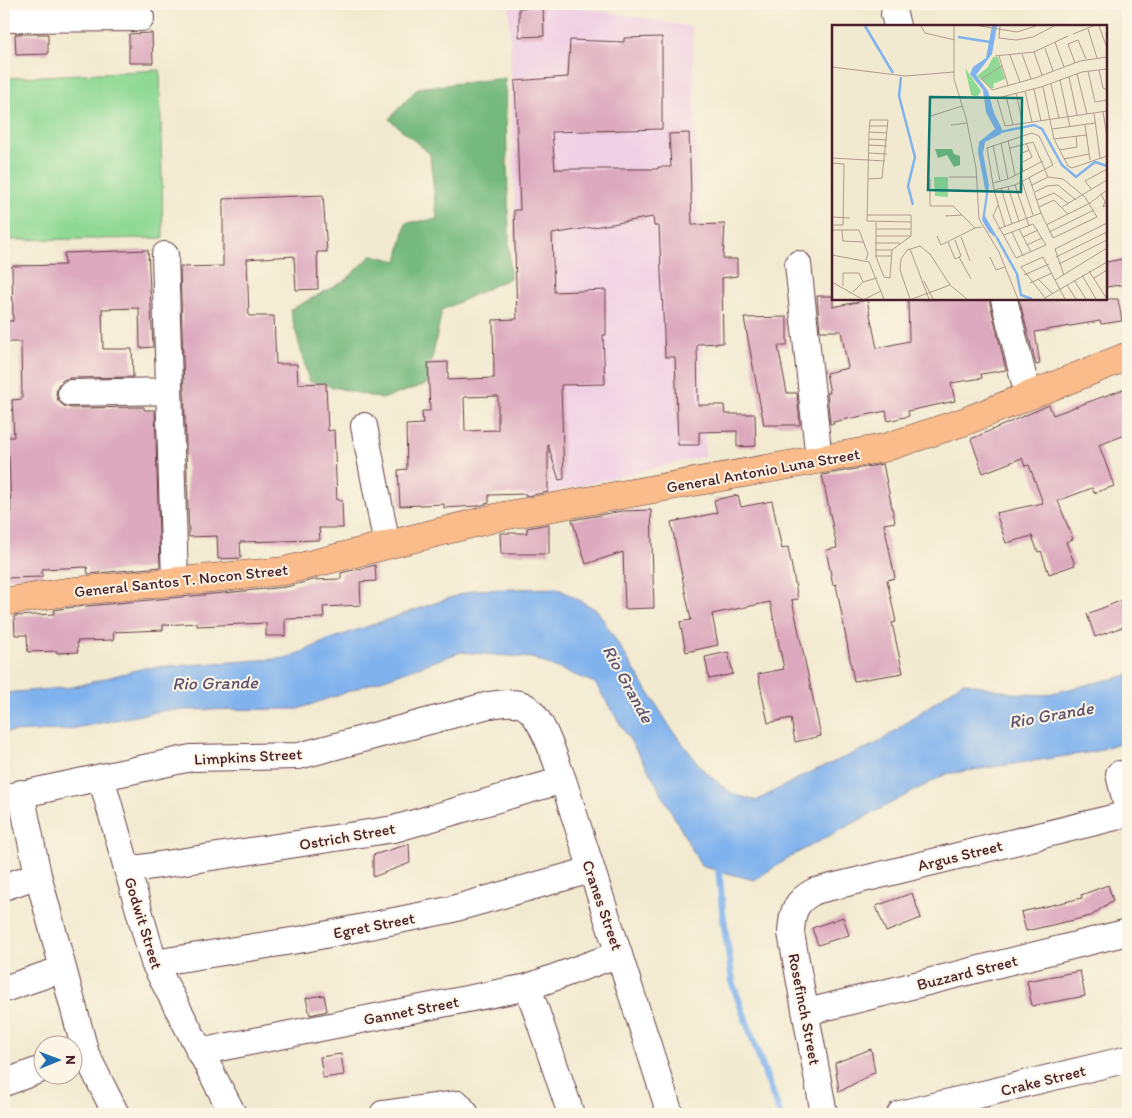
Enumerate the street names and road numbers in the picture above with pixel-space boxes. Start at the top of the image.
street label: General Antonio Luna Street [665,444,861,497]
street label: General Santos T. Nocon Street [73,560,289,601]
street label: Limpkins Street [193,744,303,769]
street label: Ostrich Street [298,819,397,854]
street label: Argus Street [916,836,1005,875]
street label: Cranes Street [578,858,627,953]
street label: Godwit Street [121,875,167,971]
street label: Egret Street [332,908,416,943]
street label: Buzzard Street [915,951,1019,994]
street label: Rosefinch Street [784,952,825,1067]
street label: Gannet Street [362,992,460,1029]
street label: Crake Street [999,1061,1088,1100]

